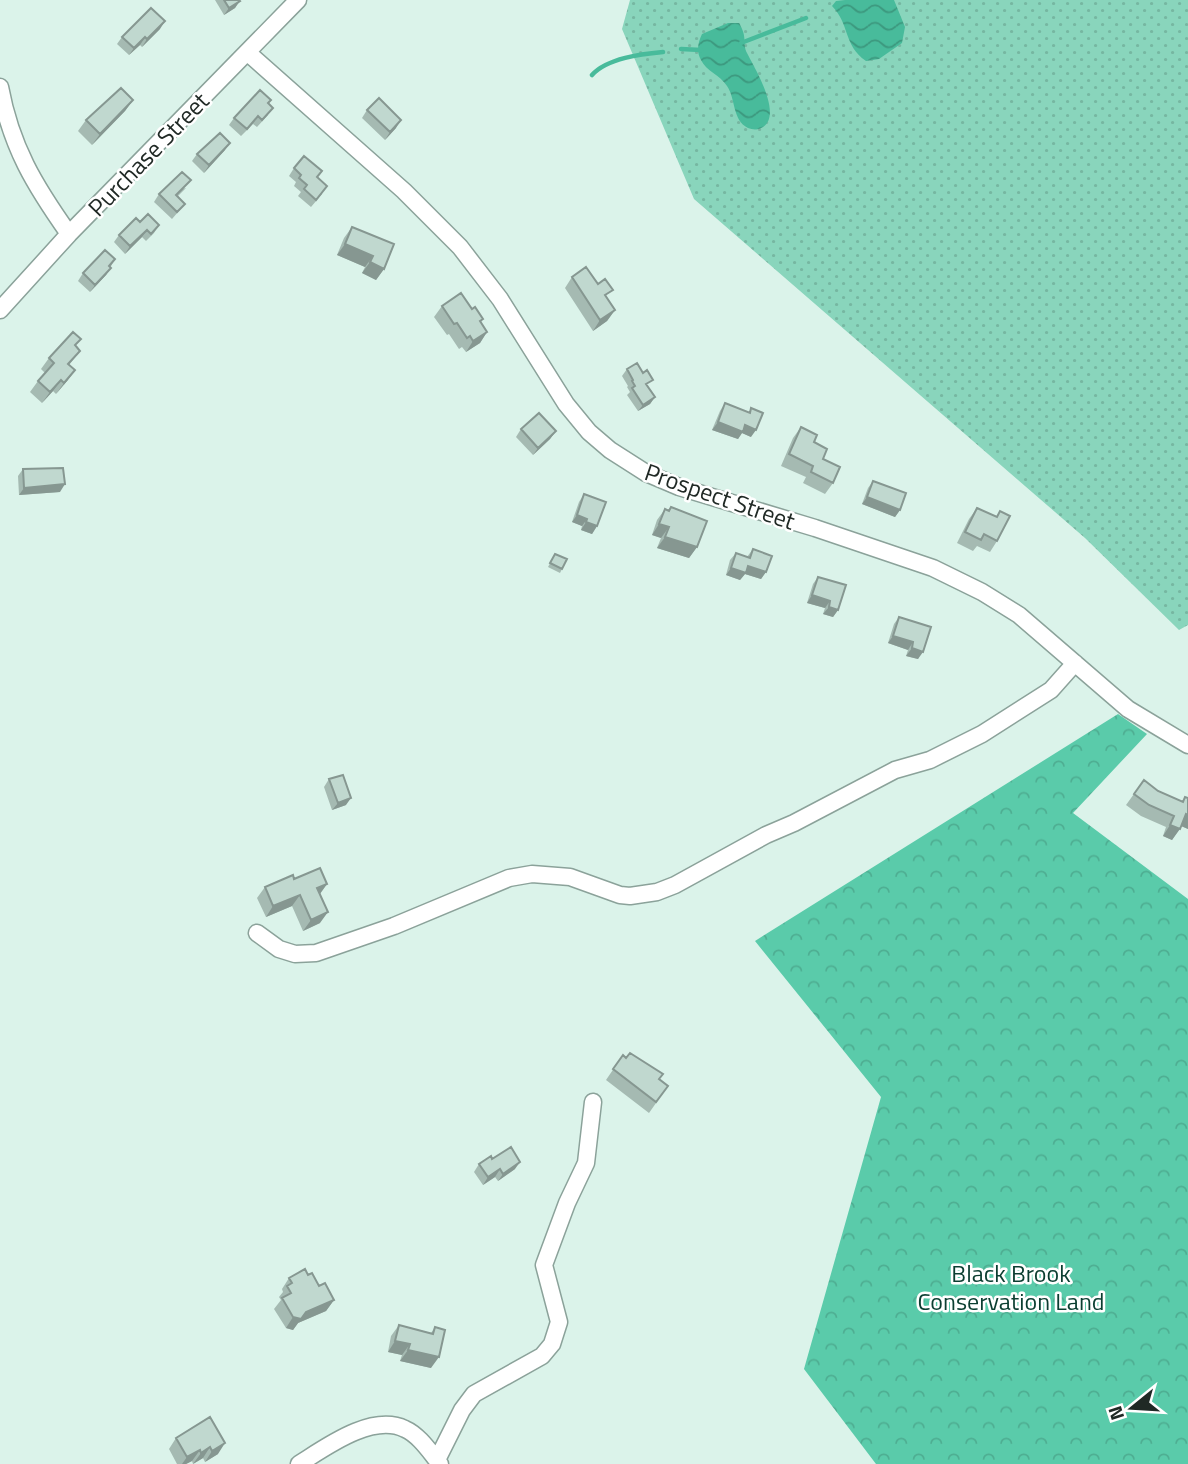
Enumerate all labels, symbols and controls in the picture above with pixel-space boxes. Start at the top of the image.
street label: Purchase Street [79,83,217,224]
street label: Prospect Street [640,453,801,539]
park label: Black Brook Conservation Land [918,1255,1104,1319]
north arrow [1097,1373,1167,1443]
text: N [1100,1403,1131,1424]

